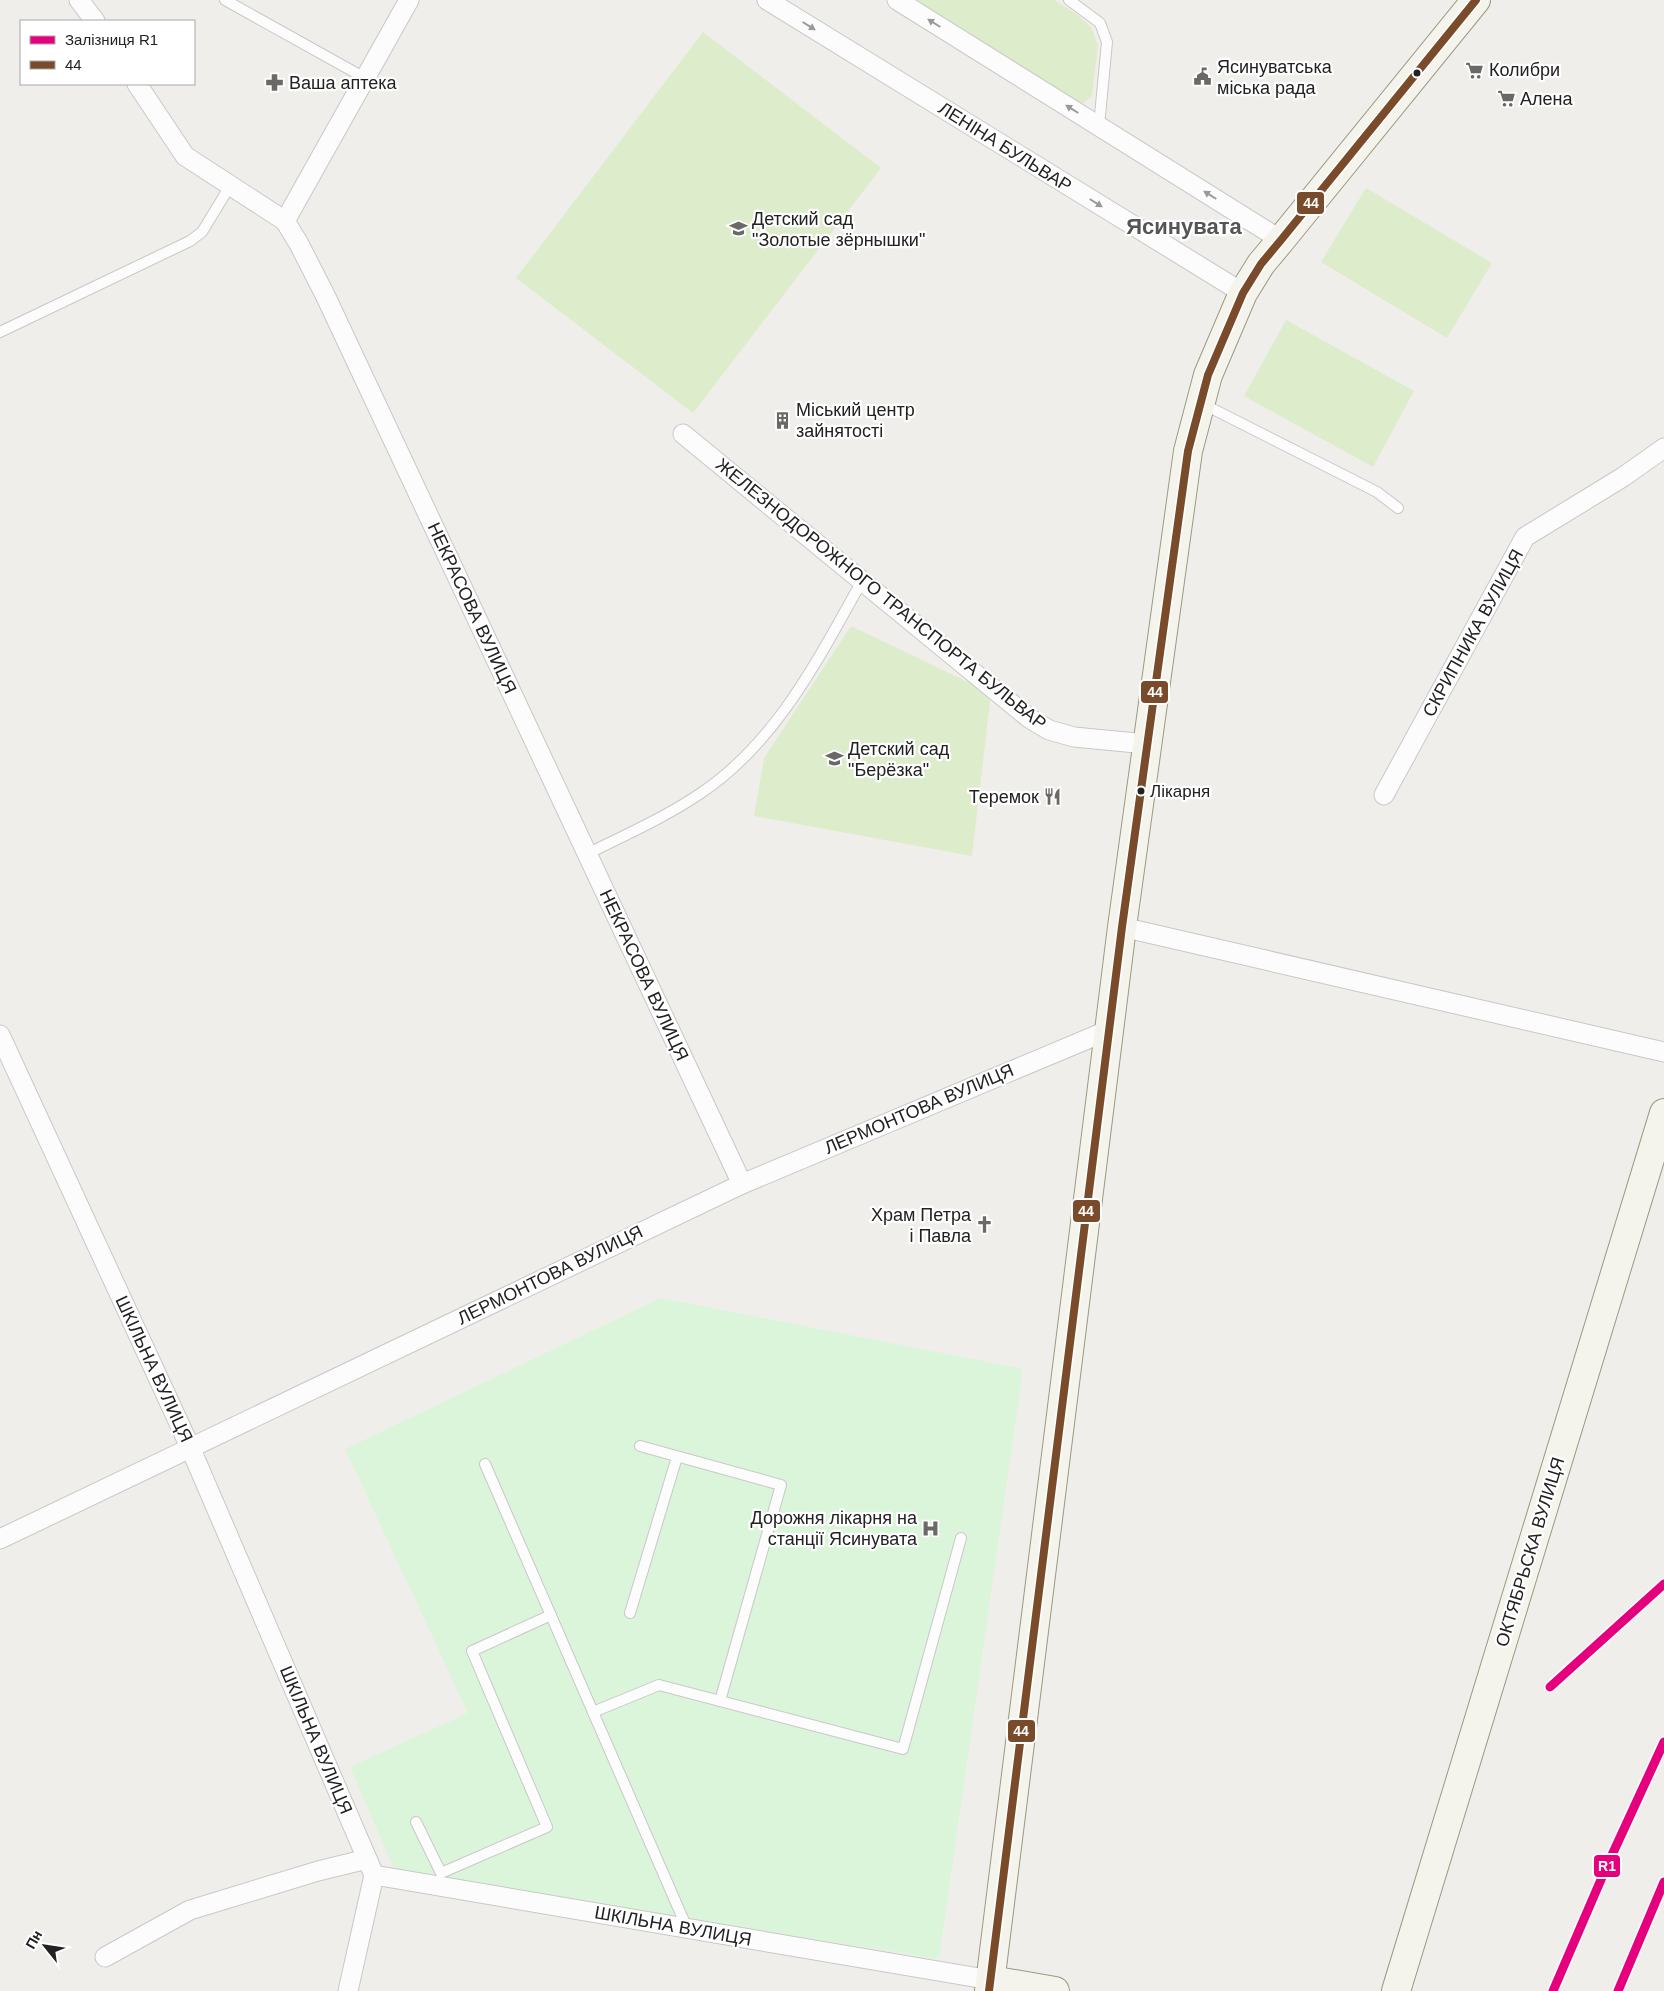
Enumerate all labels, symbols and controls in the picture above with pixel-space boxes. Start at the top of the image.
one-way arrow [927,18,941,28]
legend [20,20,195,85]
one-way arrow [802,21,815,30]
text: Залізниця R1 [65,31,158,48]
text: 44 [65,56,82,73]
place label: Ясинуватська міська рада [1217,57,1333,98]
supermarket icon: Колибри [1465,60,1485,80]
place label: Колибри [1489,60,1560,80]
public building icon: Ясинуватська міська рада [1193,67,1213,87]
unlabelled marker [1412,68,1422,78]
pharmacy icon: Ваша аптека [265,73,285,93]
place label: Ваша аптека [289,73,398,93]
supermarket icon: Алена [1496,89,1516,109]
place label: Алена [1520,89,1573,109]
street label: ЛЕНІНА БУЛЬВАР [935,98,1075,196]
one-way arrow [1065,104,1078,114]
one-way arrow [1203,191,1216,200]
line badge: 44 [1296,191,1325,215]
text: 44 [1303,195,1319,211]
one-way arrow [1089,198,1102,207]
place label: Детский сад "Золотые зёрнышки" [752,209,925,250]
district label: Ясинувата [1126,214,1243,239]
school or university icon: Детский сад "Золотые зёрнышки" [728,219,748,239]
place label: Міський центр зайнятості [796,400,915,441]
building icon: Міський центр зайнятості [772,410,792,430]
street label: ЖЕЛЕЗНОДОРОЖНОГО ТРАНСПОРТА БУЛЬВАР [712,454,1050,734]
street label: НЕКРАСОВА ВУЛИЦЯ [424,519,520,697]
street label: СКРИПНИКА ВУЛИЦЯ [1419,546,1527,720]
line badge: 44 [1140,680,1169,704]
text: 44 [1147,684,1163,700]
place label: Детский сад "Берёзка" [848,739,950,780]
school or university icon: Детский сад "Берёзка" [824,749,844,769]
place label: Лікарня [1150,782,1210,801]
marker: Лікарня [1136,786,1146,796]
place label: Теремок [969,787,1039,807]
restaurant icon: Теремок [1043,787,1063,807]
street label: НЕКРАСОВА ВУЛИЦЯ [596,886,692,1064]
street label: ЛЕРМОНТОВА ВУЛИЦЯ [821,1060,1017,1158]
line badge: 44 [1072,1199,1101,1223]
text: 44 [1078,1203,1094,1219]
place label: Храм Петра і Павла [871,1205,972,1246]
church icon: Храм Петра і Павла [975,1215,995,1235]
street label: ЛЕРМОНТОВА ВУЛИЦЯ [454,1221,646,1329]
street label: ШКІЛЬНА ВУЛИЦЯ [111,1293,197,1445]
street label: ОКТЯБРЬСКА ВУЛИЦЯ [1492,1455,1568,1649]
place label: Дорожня лікарня на станції Ясинувата [751,1508,918,1549]
hospital icon: Дорожня лікарня на станції Ясинувата [921,1518,941,1538]
street label: ШКІЛЬНА ВУЛИЦЯ [276,1663,356,1817]
line badge: 44 [1007,1719,1036,1743]
text: 44 [1013,1723,1029,1739]
line badge: R1 [1593,1854,1621,1878]
text: R1 [1598,1858,1616,1874]
street label: ШКІЛЬНА ВУЛИЦЯ [593,1902,753,1950]
north arrow [20,1921,70,1971]
text: Пн [22,1927,45,1952]

